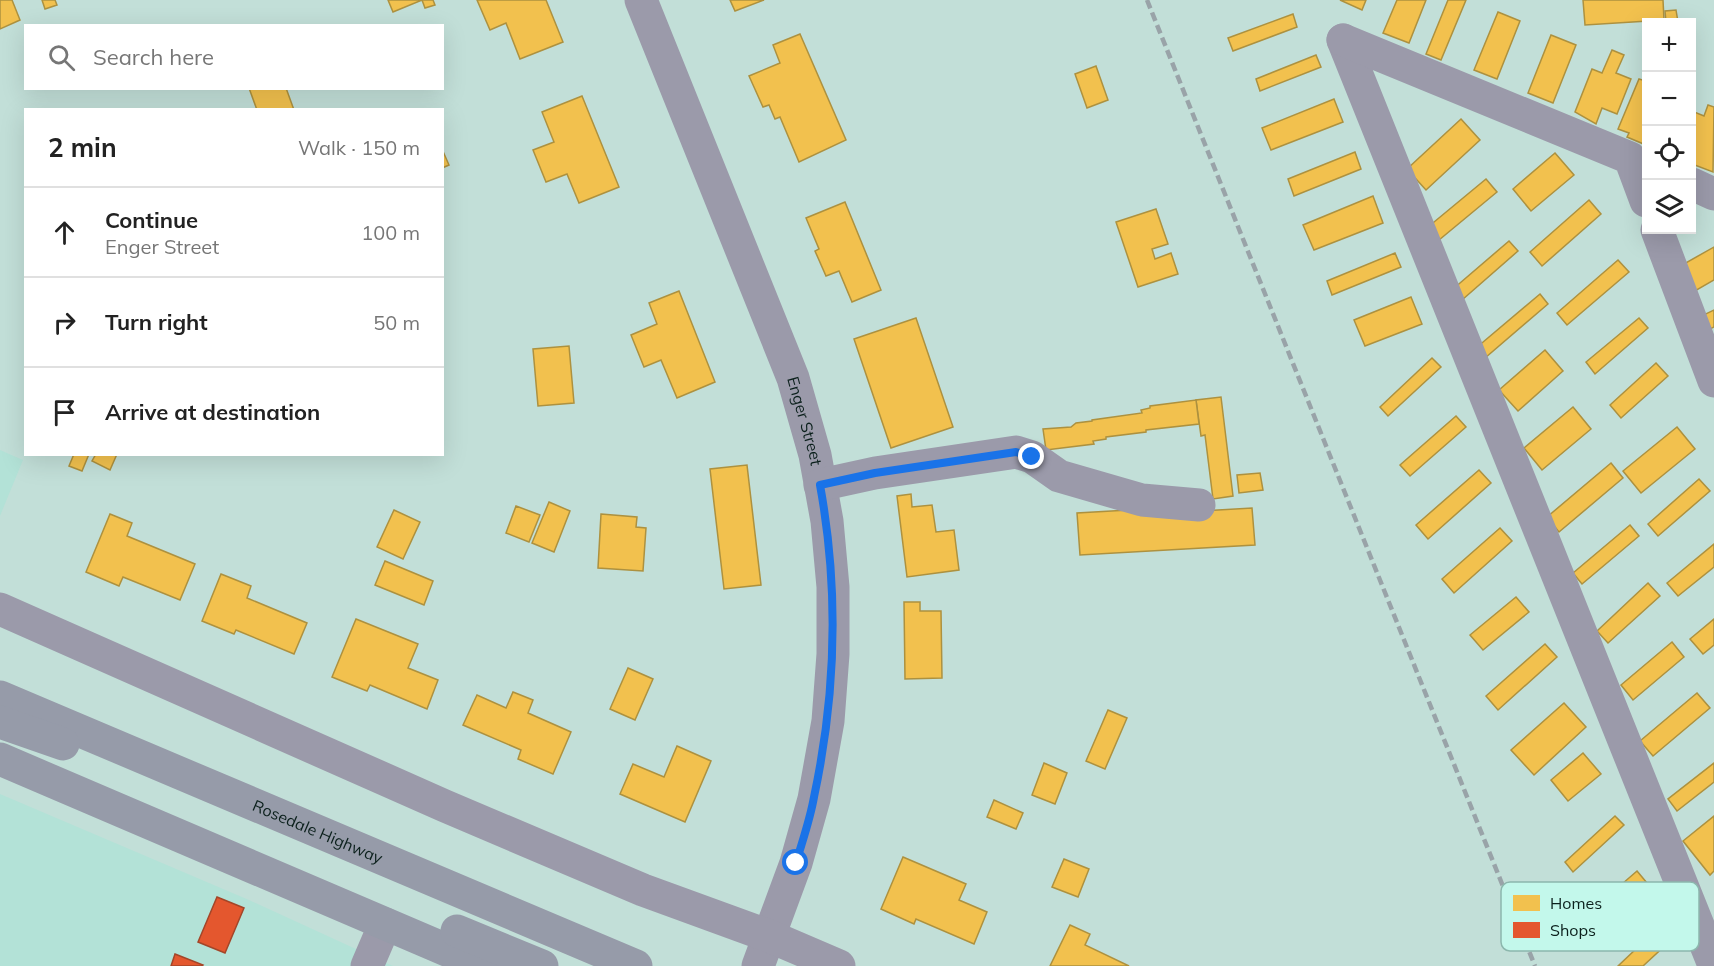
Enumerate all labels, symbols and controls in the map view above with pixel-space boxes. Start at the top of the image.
map controls [1642,18,1696,234]
button: + [1642,18,1696,72]
search box [24,24,444,90]
icon: search [45,41,78,74]
text: Search here [93,43,214,71]
button: − [1642,72,1696,126]
button: locate [1642,126,1696,180]
text: 2 min [48,131,117,164]
text: Walk · 150 m [298,135,420,160]
button: layers [1642,180,1696,234]
text: Continue [105,206,198,234]
icon: ahead [48,216,81,249]
text: 100 m [361,220,420,245]
text: Enger Street [105,234,219,259]
icon: right [48,306,81,339]
text: Turn right [105,308,208,336]
text: 50 m [373,310,420,335]
street label: Enger Street [783,374,827,467]
icon: arrive [48,396,81,429]
text: Arrive at destination [105,398,320,426]
route end [1018,443,1044,469]
street label: Rosedale Highway [250,795,386,868]
route start [782,849,808,875]
legend [1501,882,1699,951]
text: Homes [1550,893,1602,913]
text: Shops [1550,920,1596,940]

